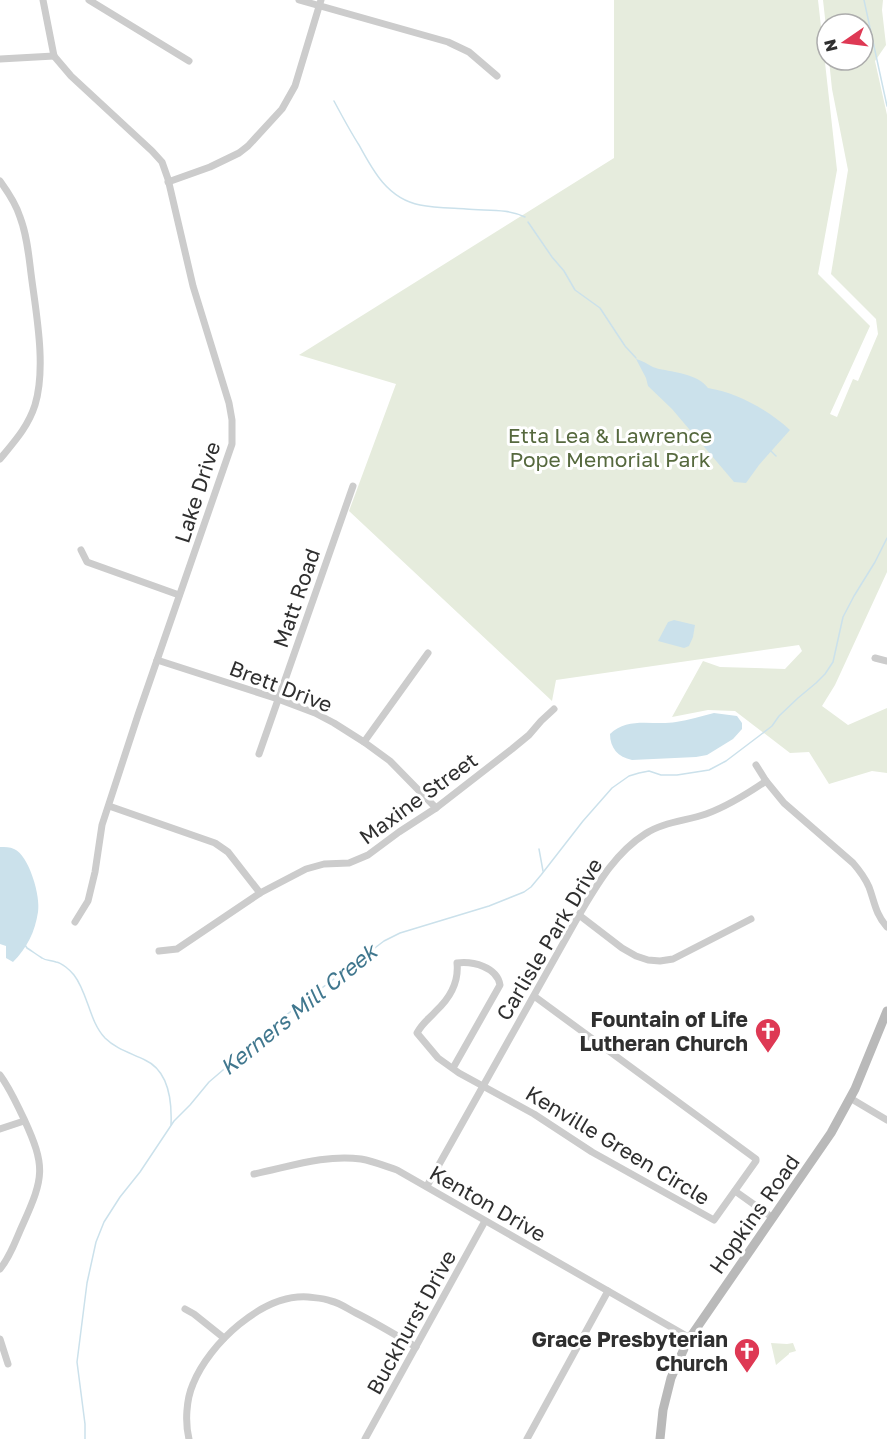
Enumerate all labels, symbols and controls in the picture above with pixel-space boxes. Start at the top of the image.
north arrow [815,12,875,72]
text: N [819,37,842,54]
park label: Etta Lea & Lawrence Pope Memorial Park [508,422,712,472]
street label: Lake Drive [168,438,226,546]
street label: Matt Road [267,545,325,651]
street label: Brett Drive [226,654,336,718]
street label: Maxine Street [354,746,482,850]
street label: Carlisle Park Drive [490,853,608,1025]
water label: Kerners Mill Creek [214,936,384,1080]
place label: Fountain of Life Lutheran Church [579,1006,748,1056]
church icon: Fountain of Life Lutheran Church [753,1016,783,1054]
street label: Kenville Green Circle [521,1080,715,1210]
street label: Hopkins Road [703,1149,805,1279]
street label: Kenton Drive [425,1159,551,1247]
street label: Buckhurst Drive [361,1245,461,1399]
place label: Grace Presbyterian Church [532,1326,728,1376]
church icon: Grace Presbyterian Church [732,1336,762,1374]

